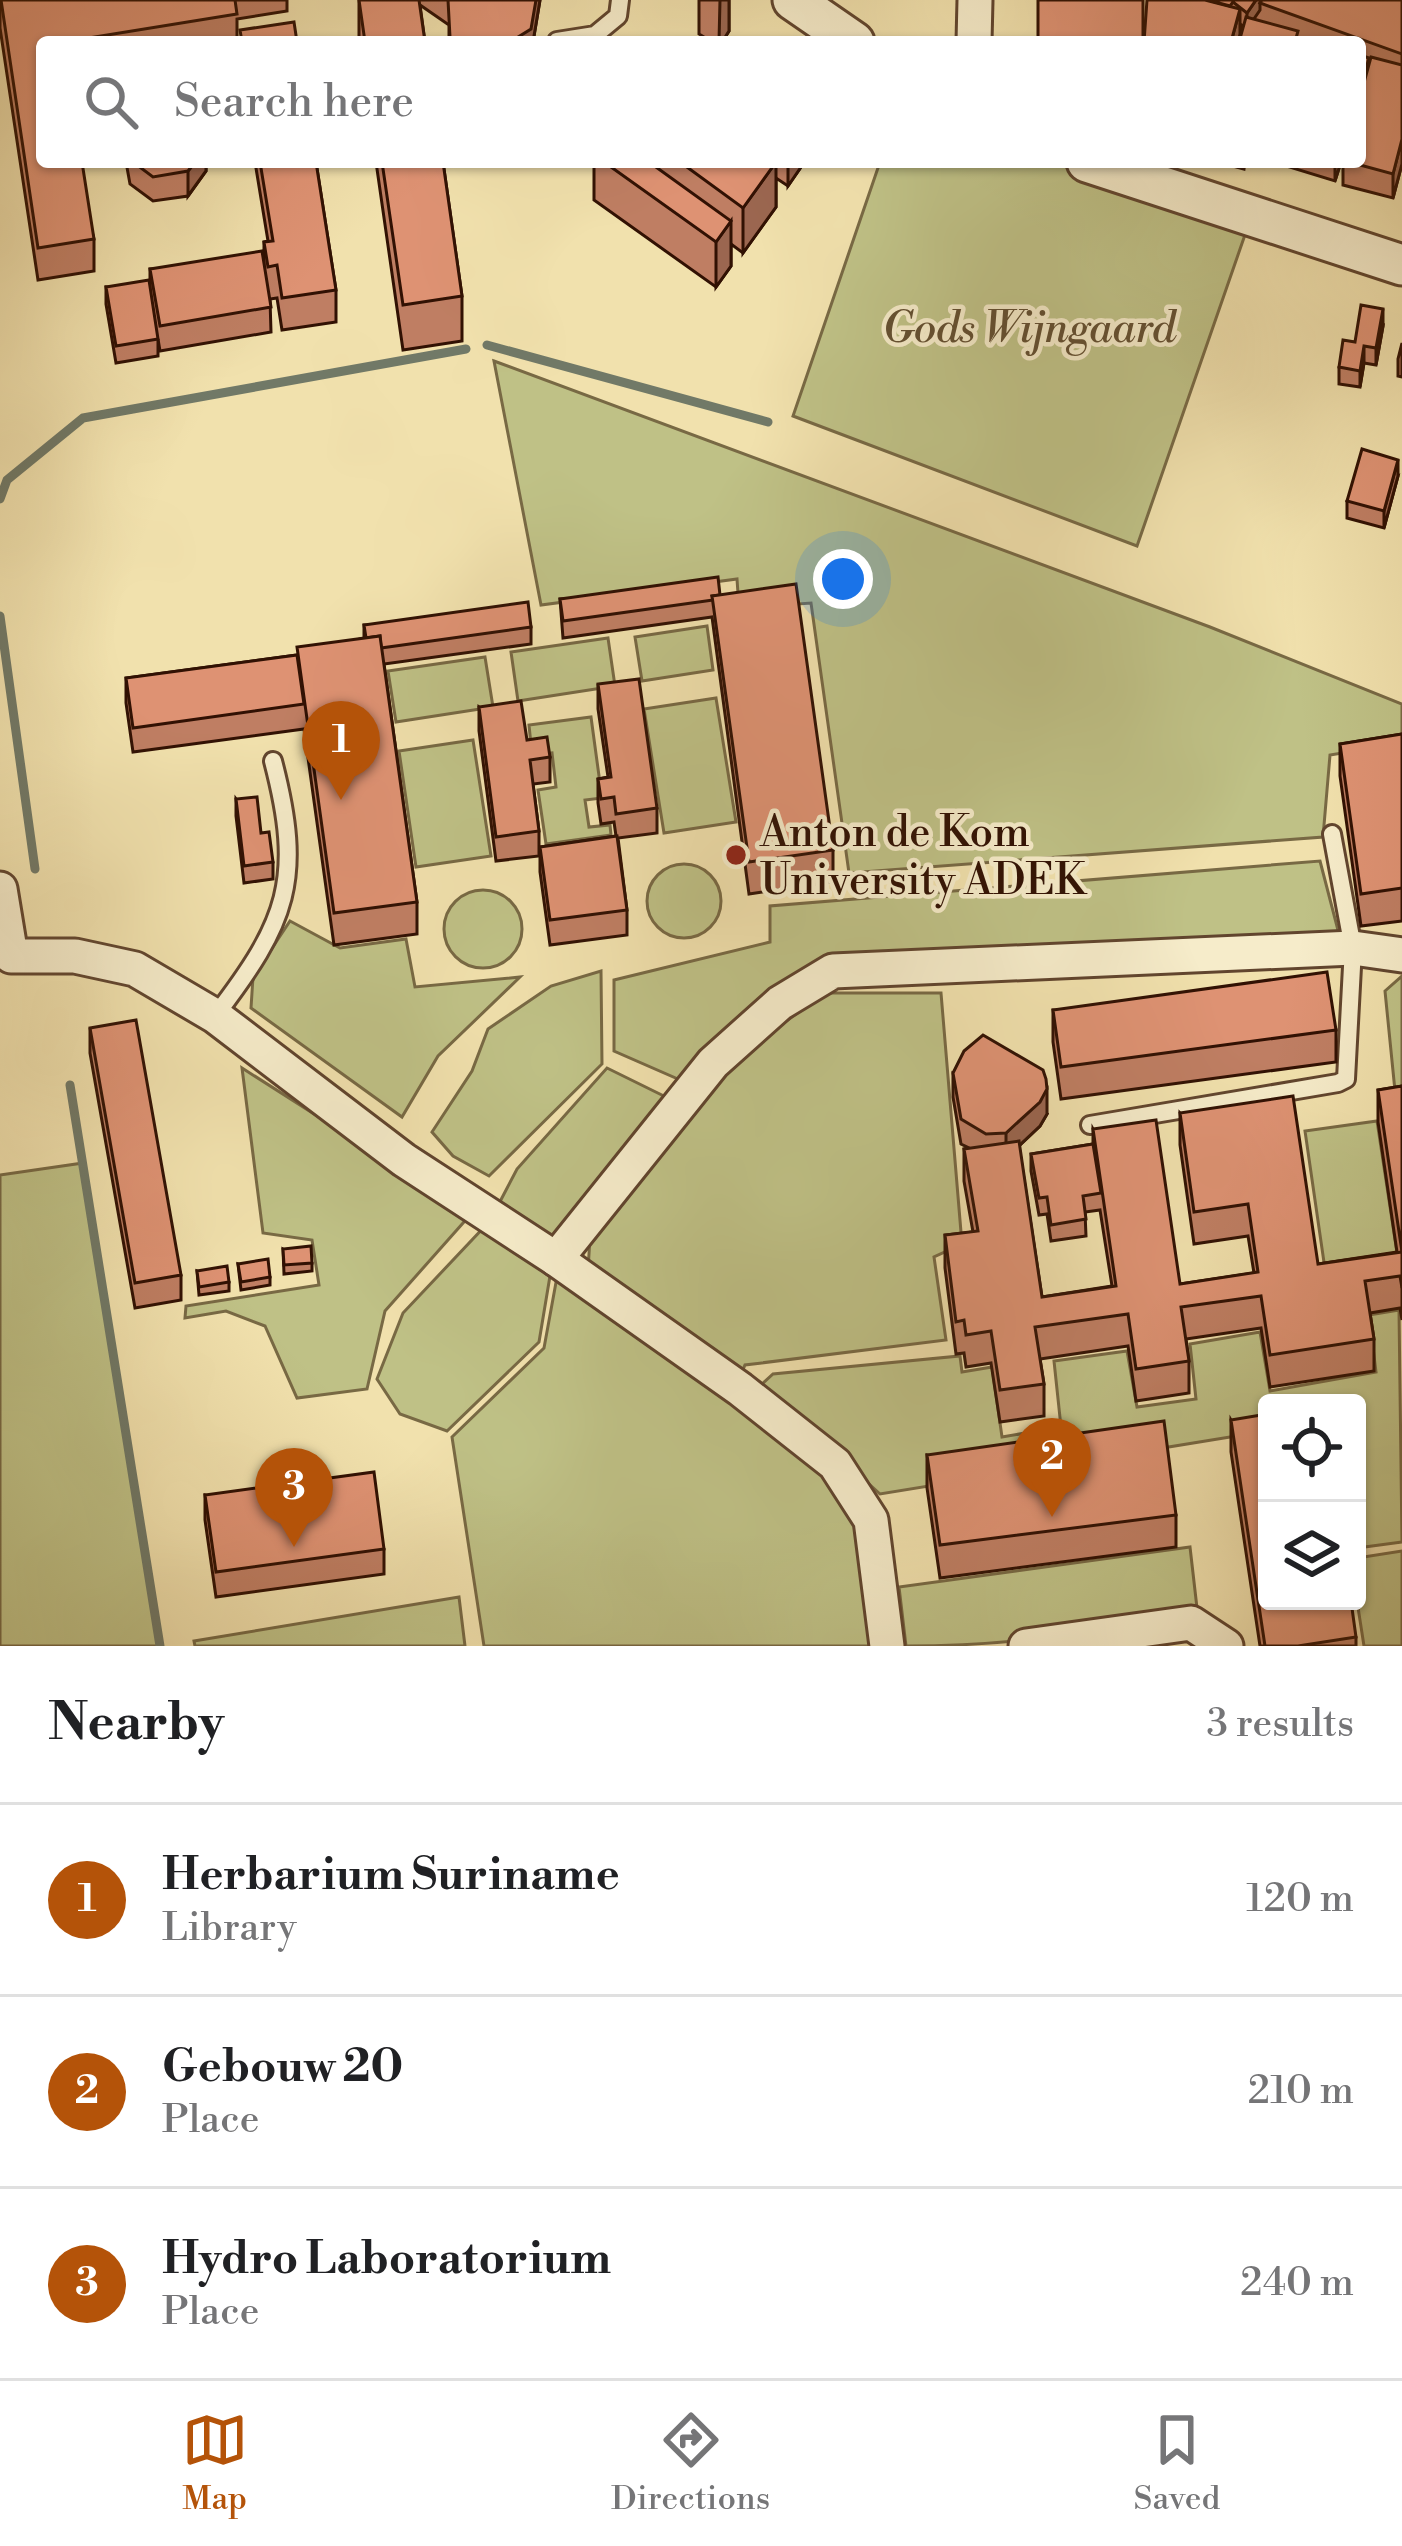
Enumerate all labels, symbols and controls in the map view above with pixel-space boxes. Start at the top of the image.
search box [36,36,1366,168]
icon: search [78,69,144,135]
text: Search here [174,74,414,131]
park label: Gods Wijngaard [882,303,1178,356]
your location [813,549,873,609]
pin: 1 [302,701,380,800]
place label: Anton de Kom University ADEK [759,807,1088,909]
marker: Anton de Kom University ADEK [723,842,749,868]
map controls [1258,1394,1366,1610]
button: locate [1258,1394,1366,1502]
pin: 2 [1013,1418,1091,1517]
pin: 3 [255,1448,333,1547]
button: layers [1258,1502,1366,1610]
text: Nearby [48,1692,224,1756]
text: 3 results [1206,1700,1354,1749]
text: Herbarium Suriname [162,1847,620,1904]
text: 1 [78,1875,96,1924]
text: 120 m [1246,1875,1354,1924]
text: Library [162,1904,297,1953]
text: Gebouw 20 [162,2039,403,2096]
text: 2 [75,2067,99,2116]
text: 210 m [1248,2067,1354,2116]
text: Place [162,2096,259,2145]
text: Hydro Laboratorium [162,2231,611,2288]
text: 3 [75,2259,99,2308]
text: 240 m [1240,2259,1354,2308]
text: Place [162,2288,259,2337]
tab: Map [182,2407,248,2520]
tab: Directions [611,2407,770,2520]
tab: Saved [1134,2407,1220,2520]

